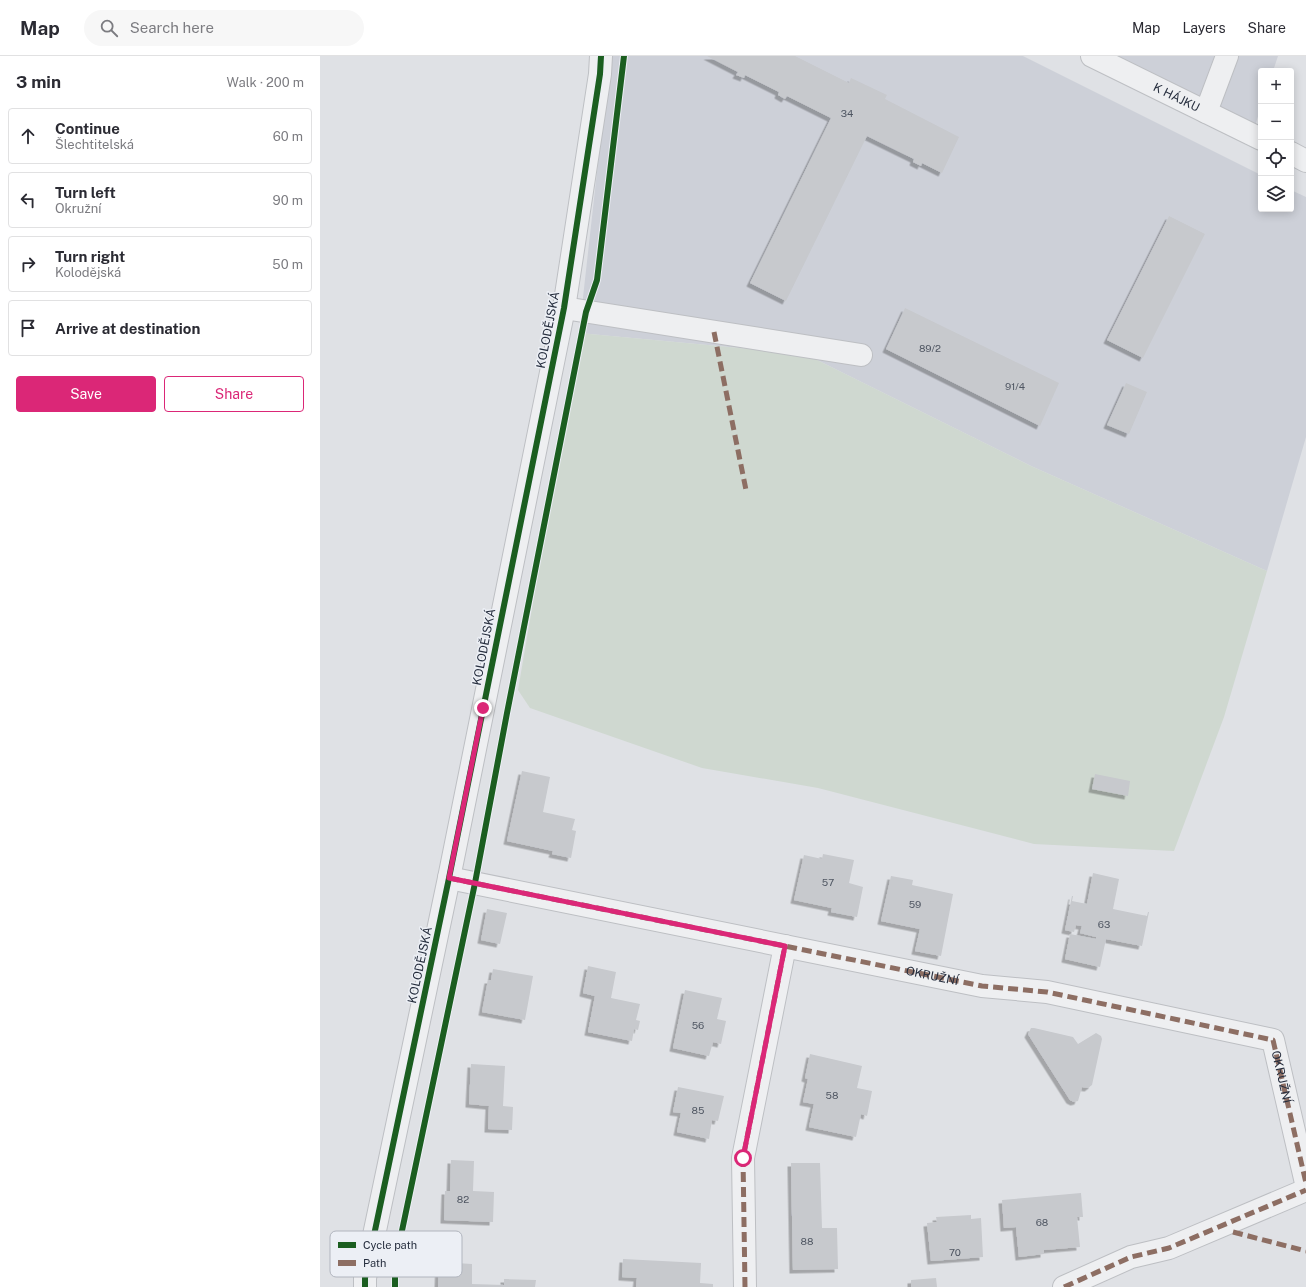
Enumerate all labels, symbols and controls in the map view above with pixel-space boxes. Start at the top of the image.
search box [84,10,364,46]
text: Map [20,17,60,39]
icon: search [98,17,120,39]
text: Search here [130,19,214,36]
text: Map [1132,20,1160,36]
text: Layers [1182,20,1226,36]
text: Share [1248,20,1286,36]
map controls [1258,68,1294,212]
button: + [1258,68,1294,104]
text: 3 min [16,72,61,92]
text: Walk · 200 m [227,75,304,90]
street label: K HÁJKU [1151,80,1202,115]
button: − [1258,104,1294,140]
house number: 34 [841,107,853,119]
text: Continue [55,120,120,137]
icon: ahead [17,125,39,147]
text: 60 m [273,129,303,144]
text: Šlechtitelská [55,137,134,152]
button: locate [1258,140,1294,176]
button: layers [1258,176,1294,212]
text: Turn left [55,184,116,201]
icon: left [17,189,39,211]
text: 90 m [273,193,303,208]
text: Okružní [55,201,101,216]
text: Turn right [55,248,125,265]
icon: right [17,253,39,275]
text: 50 m [272,257,303,272]
text: Kolodějská [55,265,121,280]
street label: KOLODĚJSKÁ [534,290,562,370]
icon: arrive [17,317,39,339]
text: Arrive at destination [55,320,200,337]
house number: 89/2 [919,342,941,354]
button: Save [16,376,156,412]
button: Share [164,376,304,412]
house number: 91/4 [1005,380,1025,392]
street label: KOLODĚJSKÁ [470,607,498,687]
route end [474,699,492,717]
house number: 57 [822,876,834,888]
house number: 59 [909,898,921,910]
house number: 63 [1098,918,1110,930]
street label: KOLODĚJSKÁ [405,925,435,1005]
street label: OKRUŽNÍ [905,964,960,988]
house number: 56 [692,1019,704,1031]
street label: OKRUŽNÍ [1269,1049,1294,1105]
house number: 58 [826,1089,838,1101]
house number: 85 [692,1104,704,1116]
route start [734,1149,752,1167]
house number: 82 [457,1193,469,1205]
house number: 68 [1036,1216,1048,1228]
legend [330,1231,462,1277]
house number: 88 [801,1235,813,1247]
text: Cycle path [363,1239,417,1251]
house number: 70 [949,1246,961,1258]
text: Path [363,1257,386,1269]

